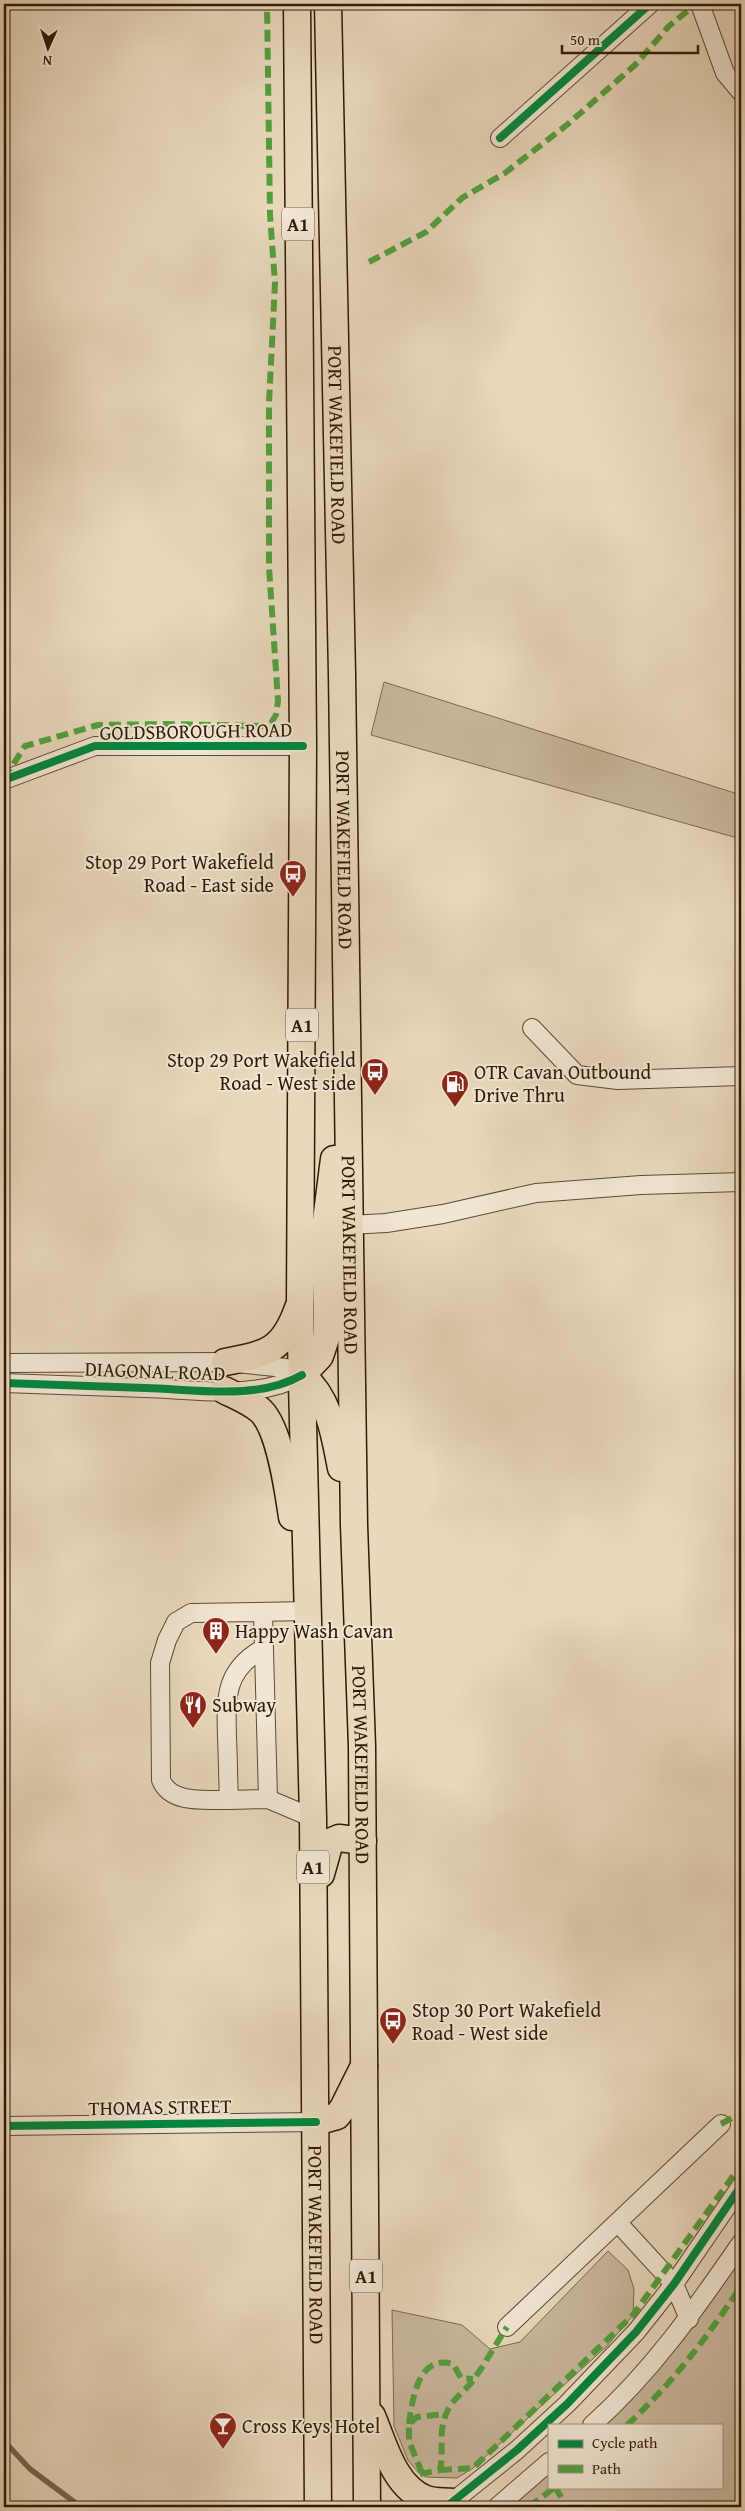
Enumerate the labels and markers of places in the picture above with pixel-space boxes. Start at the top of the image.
place label: Stop 29 Port Wakefield Road - East side [85,847,274,899]
bus stop icon: Stop 29 Port Wakefield Road - East side [278,859,308,898]
place label: Stop 29 Port Wakefield Road - West side [167,1045,356,1097]
bus stop icon: Stop 29 Port Wakefield Road - West side [360,1057,390,1096]
place label: OTR Cavan Outbound Drive Thru [474,1057,652,1109]
fuel station icon: OTR Cavan Outbound Drive Thru [440,1069,470,1108]
building icon: Happy Wash Cavan [201,1616,231,1655]
place label: Happy Wash Cavan [235,1616,393,1645]
restaurant icon: Subway [178,1690,208,1729]
place label: Subway [212,1690,276,1719]
place label: Stop 30 Port Wakefield Road - West side [412,1995,601,2047]
bus stop icon: Stop 30 Port Wakefield Road - West side [378,2006,408,2045]
bar icon: Cross Keys Hotel [208,2411,238,2450]
place label: Cross Keys Hotel [242,2411,381,2440]

